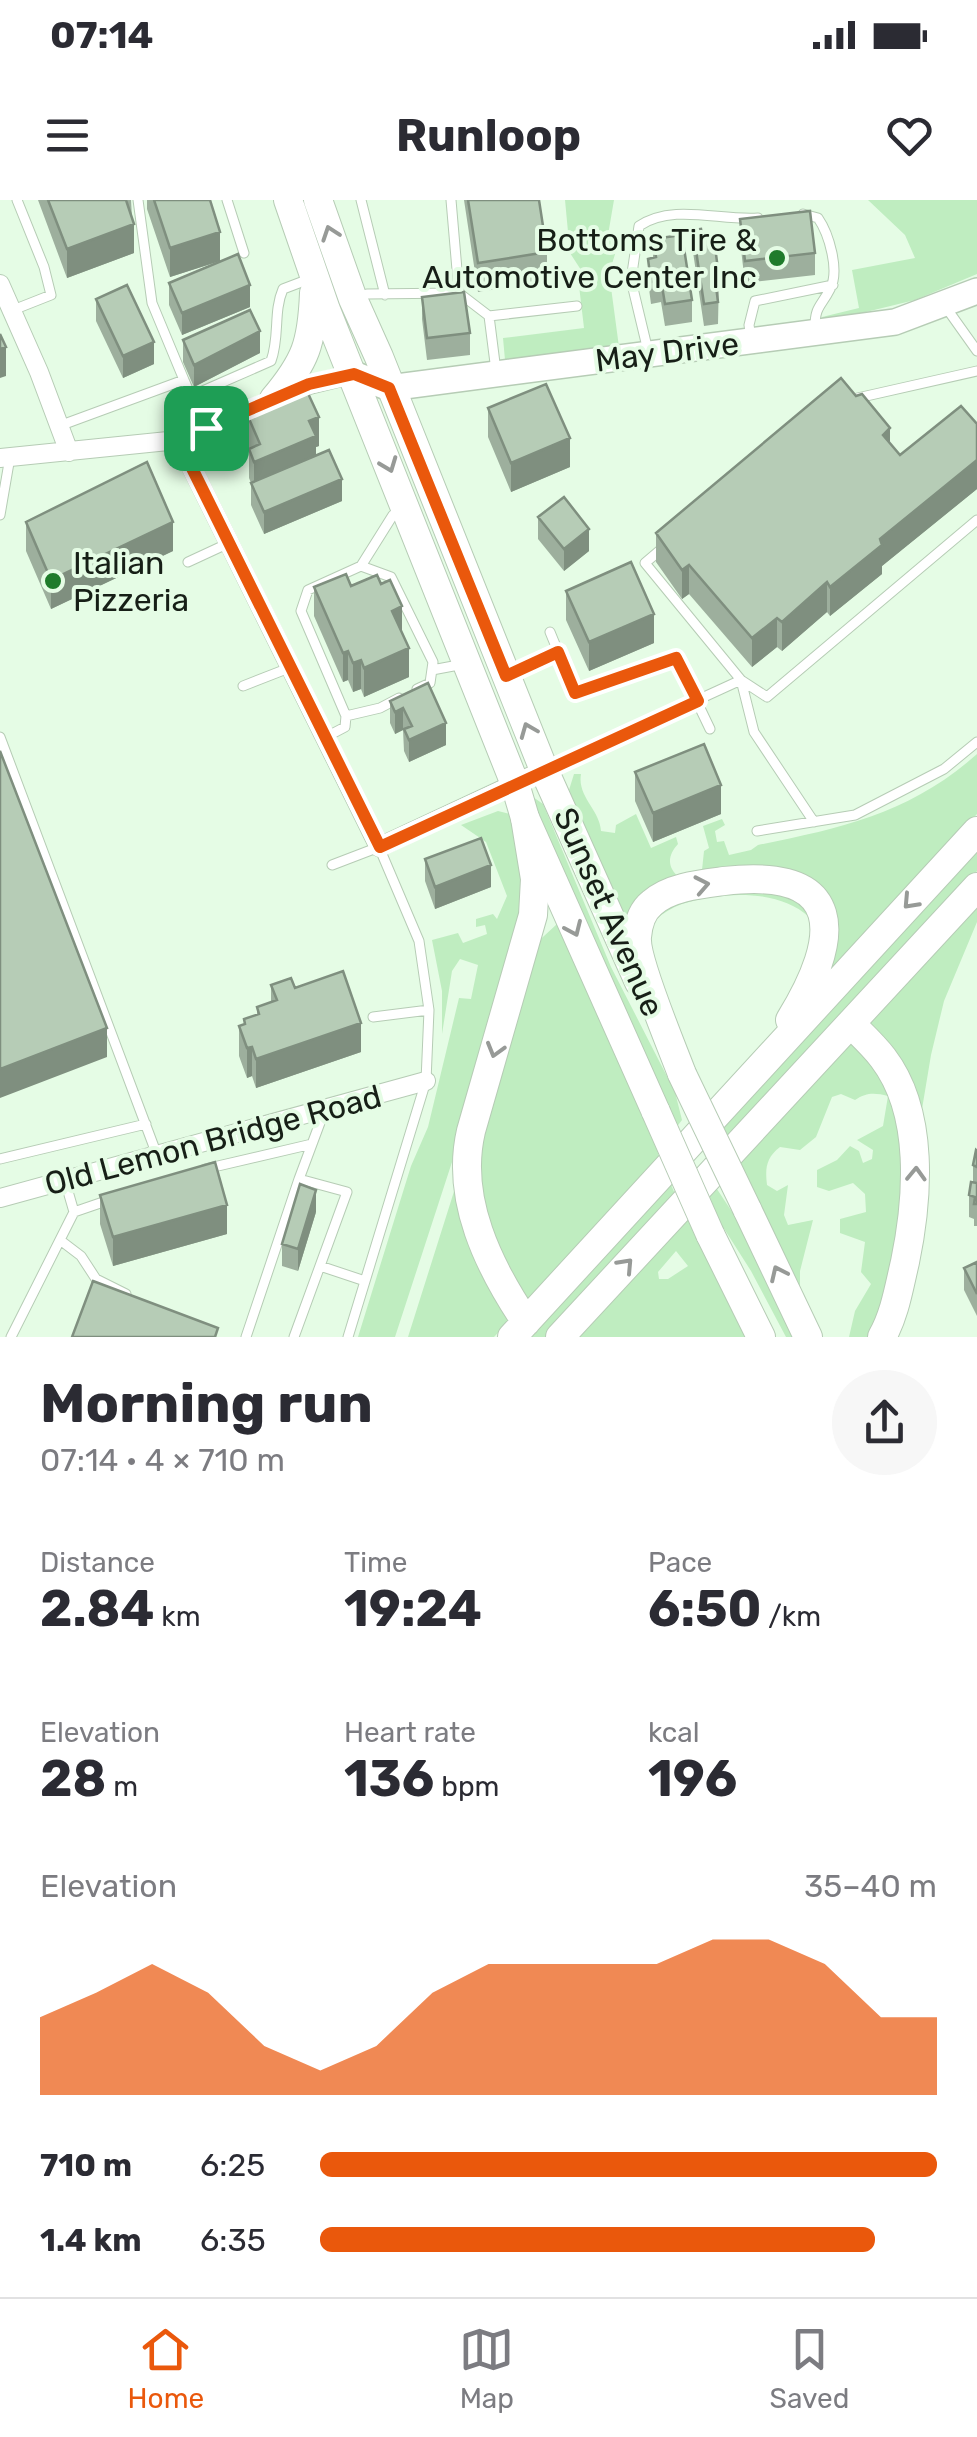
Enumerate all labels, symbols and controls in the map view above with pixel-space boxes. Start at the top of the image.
text: 07:14 [50,12,154,58]
icon: menu [40,108,95,163]
icon: heart [882,108,937,163]
text: Runloop [396,109,581,162]
place label: Bottoms Tire & Automotive Center Inc [422,221,757,296]
one-way arrow [321,225,341,242]
marker: Bottoms Tire & Automotive Center Inc [766,247,788,269]
street label: May Drive [593,324,741,380]
pin [164,386,249,471]
icon: arrive [179,401,234,456]
one-way arrow [378,455,398,472]
place label: Italian Pizzeria [73,544,189,619]
marker: Italian Pizzeria [42,570,64,592]
one-way arrow [519,722,539,739]
street label: Sunset Avenue [546,802,672,1022]
one-way arrow [693,875,710,896]
one-way arrow [904,890,922,908]
one-way arrow [562,919,582,937]
one-way arrow [486,1040,507,1057]
street label: Old Lemon Bridge Road [40,1077,386,1203]
one-way arrow [905,1165,926,1181]
one-way arrow [614,1258,632,1277]
one-way arrow [770,1265,790,1283]
button: share [832,1370,937,1475]
text: Morning run [40,1371,373,1436]
text: 07:14 · 4 × 710 m [40,1441,285,1479]
text: Distance [40,1546,155,1579]
text: Time [344,1546,407,1579]
text: Pace [648,1546,712,1579]
text: 2.84 [40,1579,154,1639]
text: 19:24 [344,1579,482,1639]
text: 6:50 [648,1579,761,1639]
text: km [154,1600,201,1633]
text: /km [761,1600,821,1633]
text: Elevation [40,1716,160,1749]
text: Heart rate [344,1716,476,1749]
text: kcal [648,1716,699,1749]
text: 28 [40,1749,106,1809]
text: 136 [344,1749,434,1809]
text: 196 [648,1749,737,1809]
text: m [106,1770,138,1803]
text: bpm [434,1770,499,1803]
text: Elevation [40,1867,177,1905]
text: 35–40 m [804,1867,937,1905]
text: 710 m [40,2146,132,2184]
text: 6:25 [200,2146,265,2184]
text: 1.4 km [40,2221,141,2259]
text: 6:35 [200,2221,266,2259]
tab: Home [128,2322,204,2415]
tab: Map [459,2322,514,2415]
tab: Saved [769,2322,849,2415]

